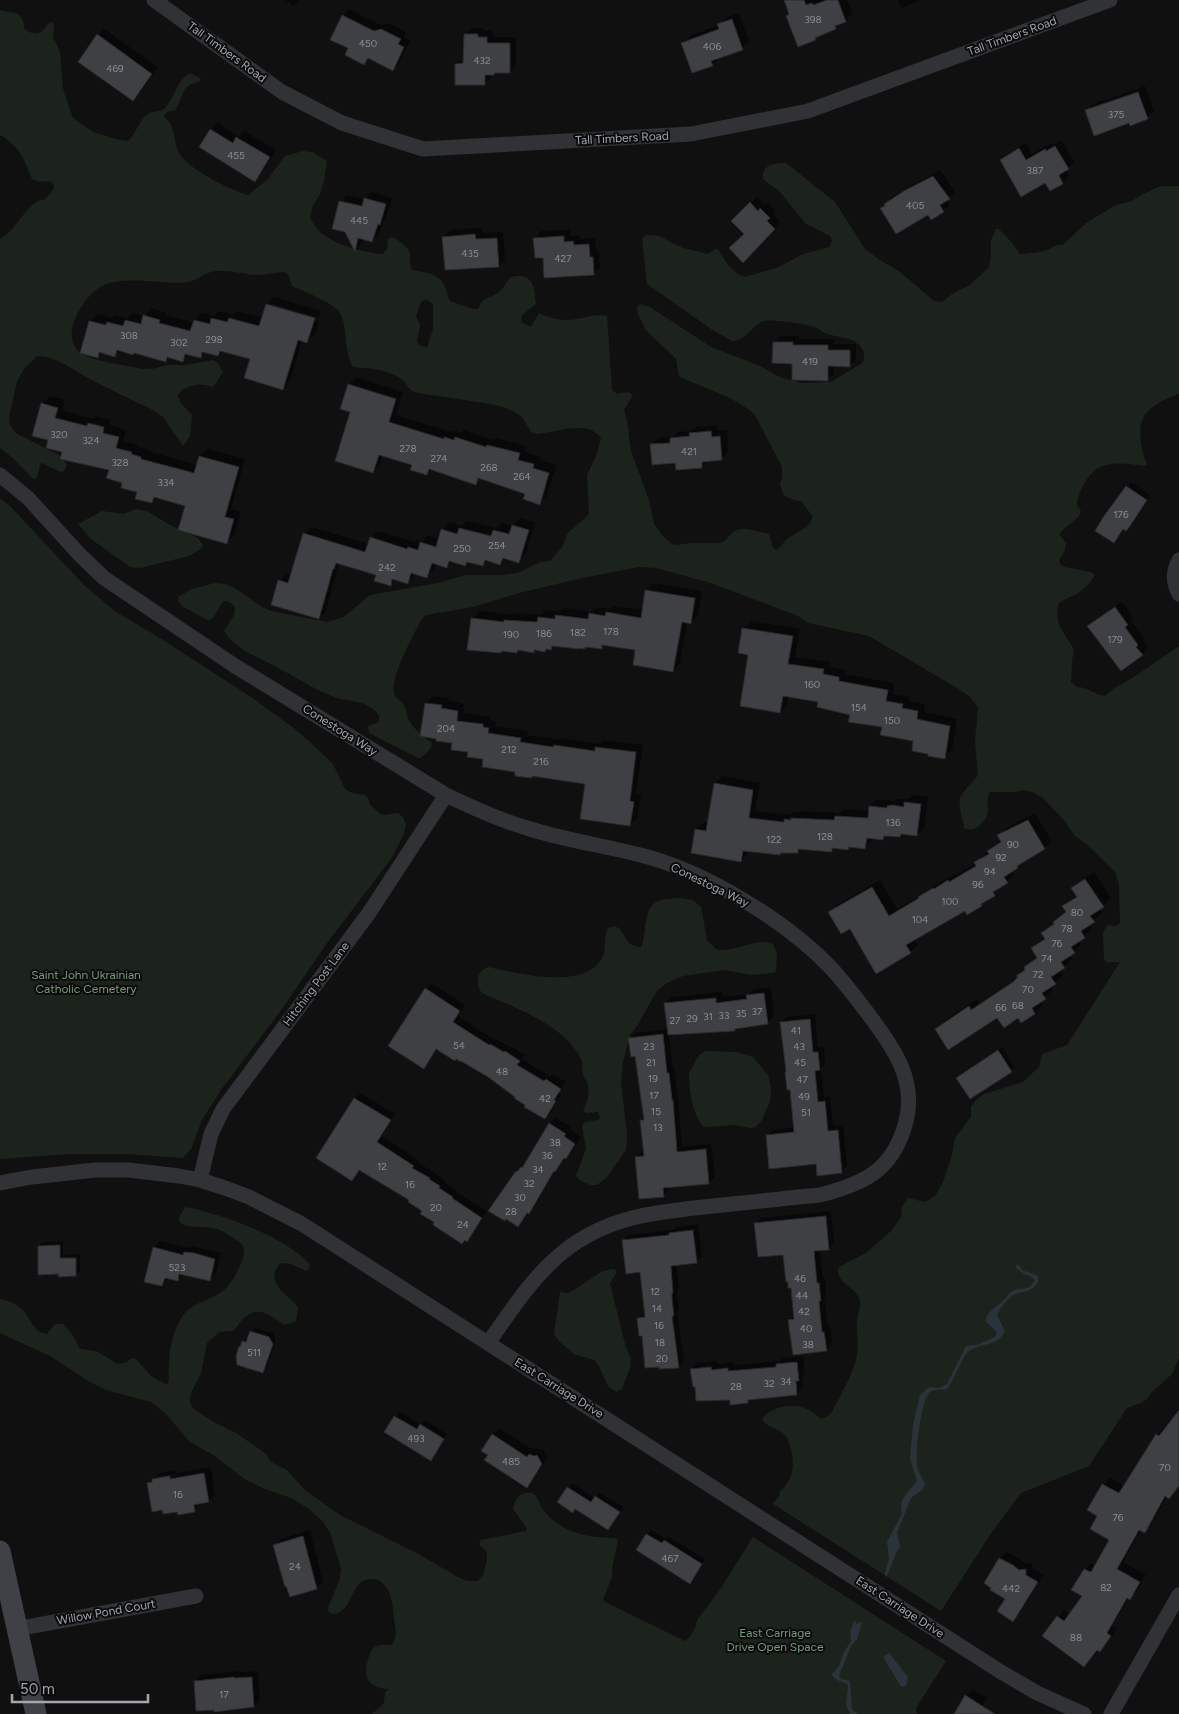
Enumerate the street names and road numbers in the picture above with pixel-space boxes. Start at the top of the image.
street label: Tall Timbers Road [966,13,1058,59]
street label: Tall Timbers Road [185,19,269,85]
street label: Tall Timbers Road [575,129,669,147]
street label: Conestoga Way [300,701,381,759]
street label: Conestoga Way [669,860,752,910]
street label: Hitching Post Lane [280,939,352,1029]
street label: East Carriage Drive [512,1355,607,1421]
street label: East Carriage Drive [853,1573,947,1641]
street label: Willow Pond Court [55,1596,157,1628]

